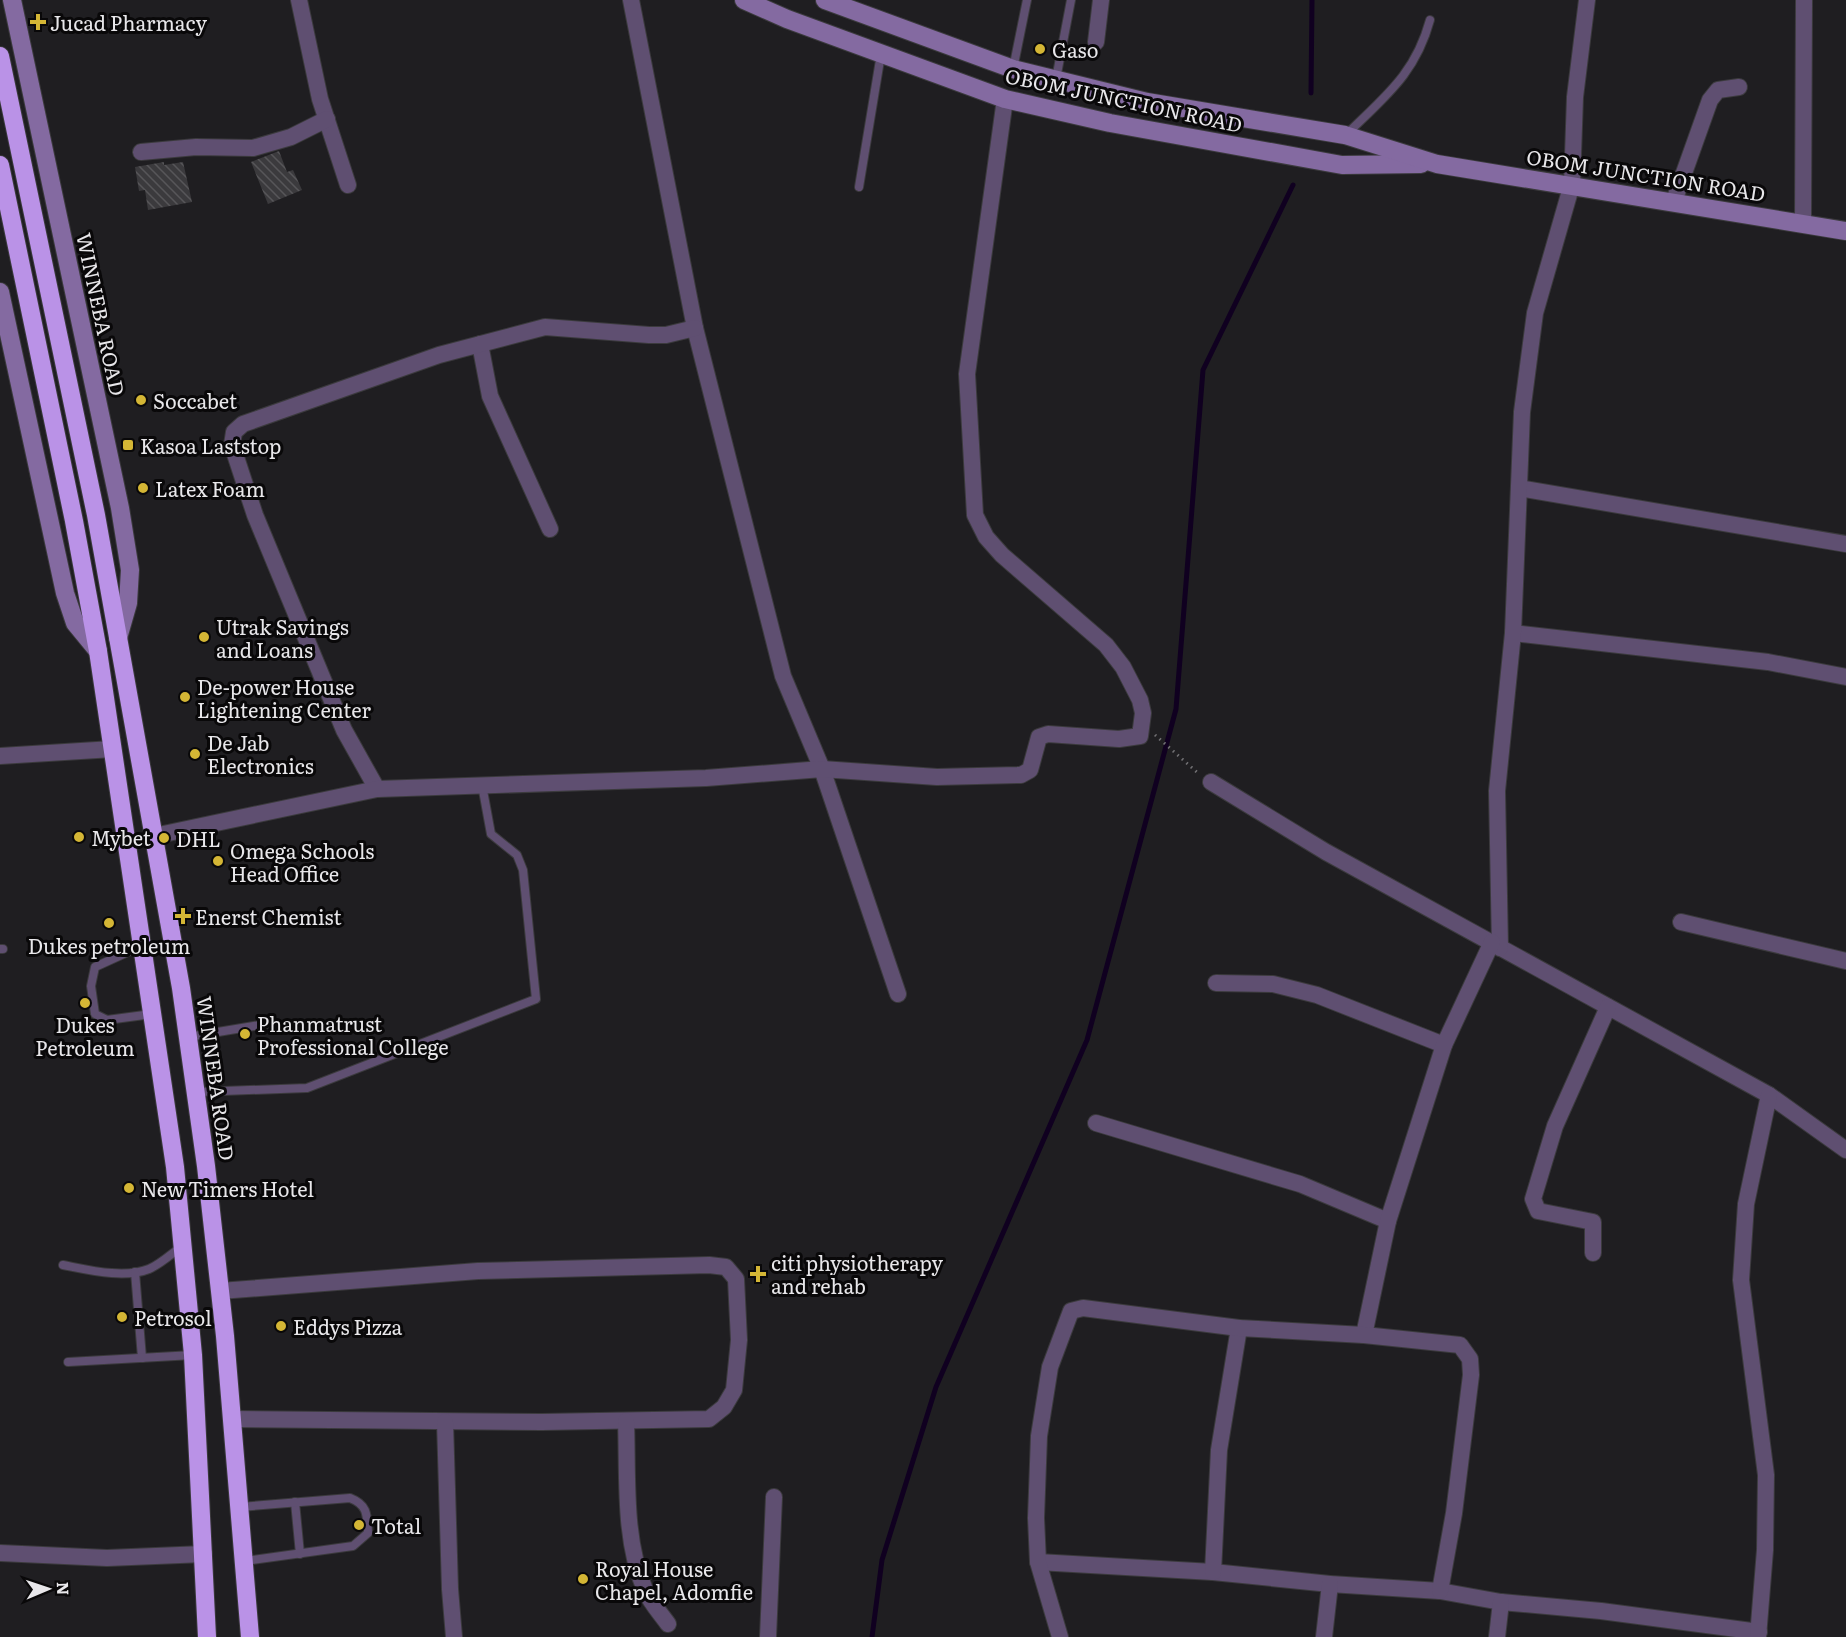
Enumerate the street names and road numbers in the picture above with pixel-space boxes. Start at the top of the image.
street label: OBOM JUNCTION ROAD [1003,59,1245,139]
street label: OBOM JUNCTION ROAD [1524,140,1768,208]
street label: WINNEBA ROAD [70,230,134,398]
street label: WINNEBA ROAD [191,994,243,1162]

